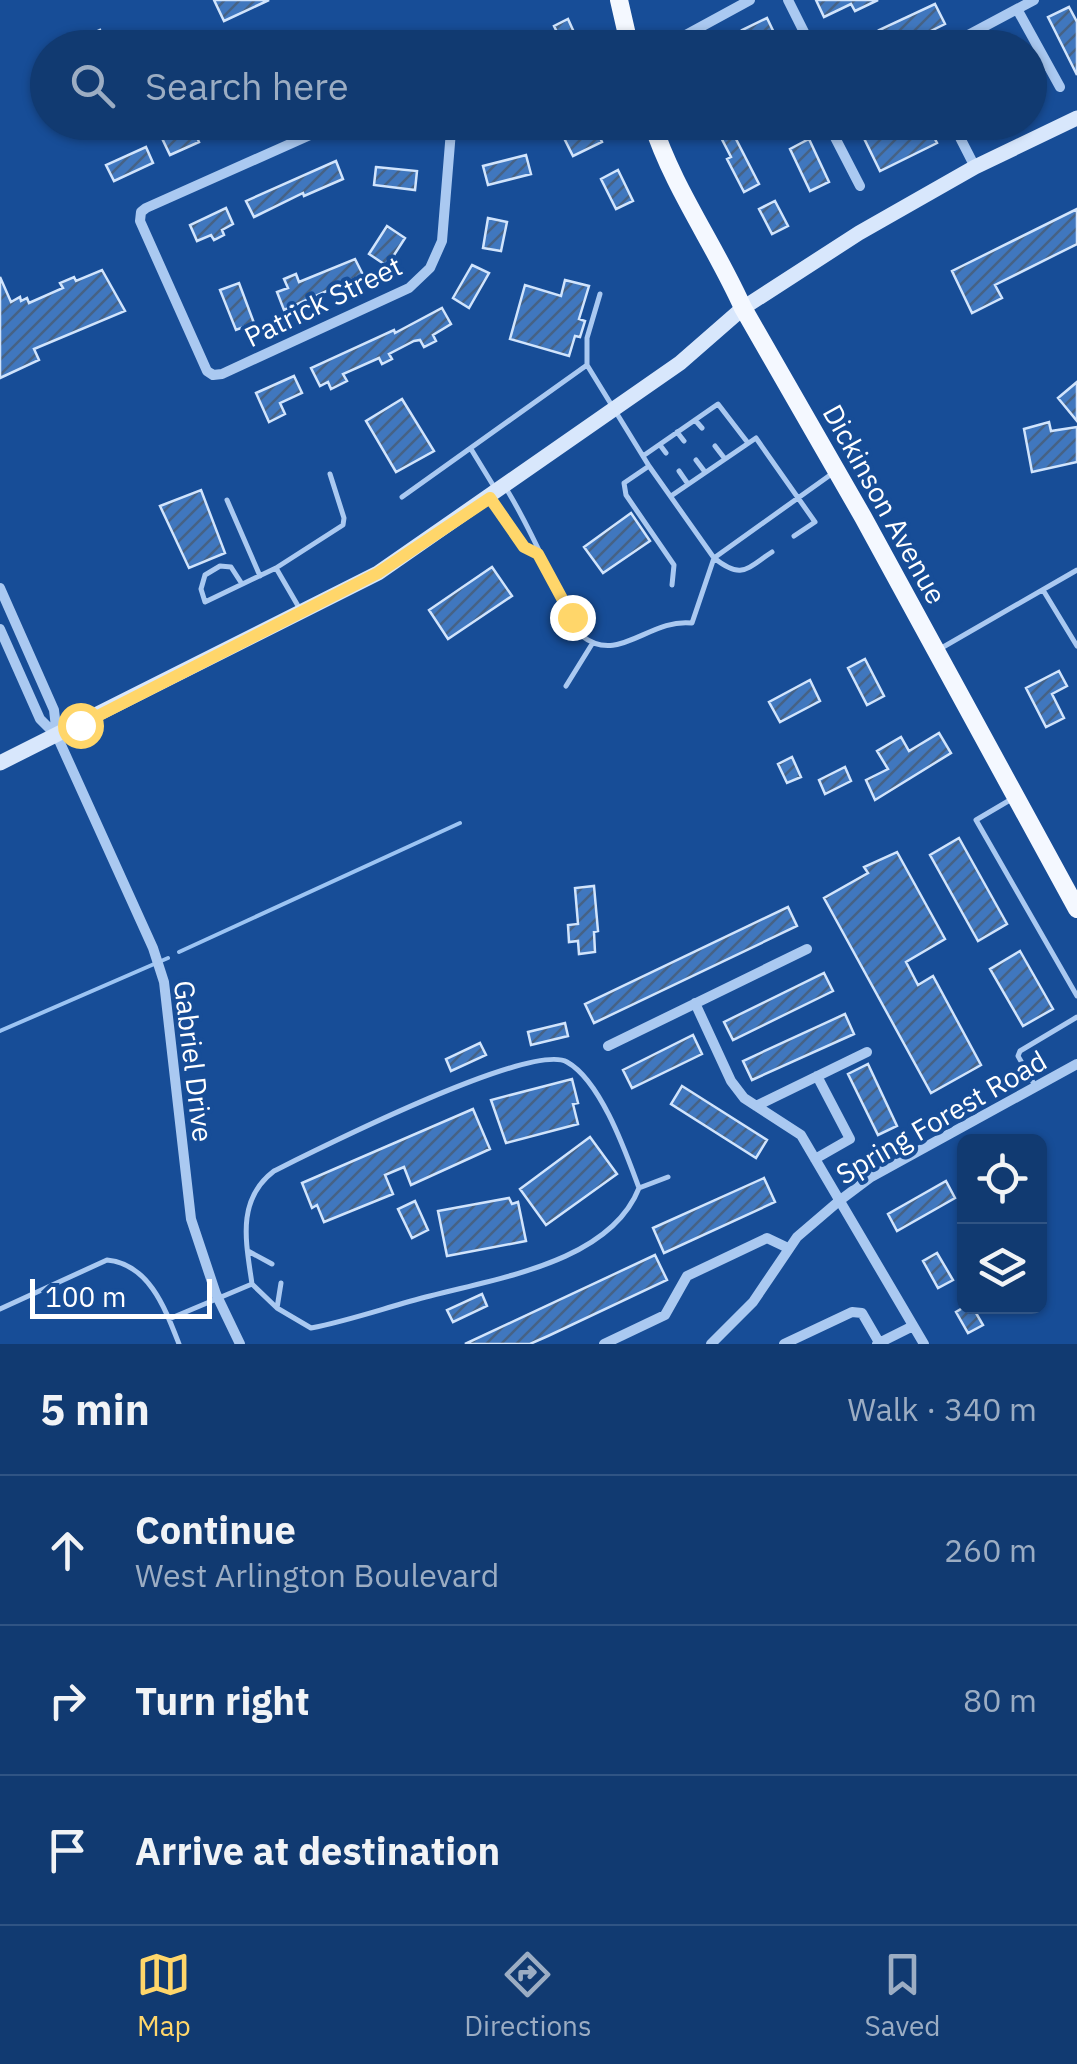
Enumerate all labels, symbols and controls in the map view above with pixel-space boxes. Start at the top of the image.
search box [30,30,1047,140]
icon: search [65,58,120,113]
text: Search here [145,61,349,110]
street label: Patrick Street [238,247,408,355]
street label: Dickinson Avenue [815,398,955,610]
route end [550,595,596,641]
route start [58,703,104,749]
street label: Gabriel Drive [166,978,222,1144]
street label: Spring Forest Road [829,1042,1053,1192]
map controls [957,1134,1047,1314]
button: locate [957,1134,1047,1224]
button: layers [957,1224,1047,1314]
scale bar [30,1274,212,1318]
text: 100 m [45,1278,126,1315]
text: 5 min [40,1382,150,1437]
text: Walk · 340 m [848,1388,1037,1430]
text: Continue [135,1505,296,1554]
icon: ahead [40,1523,95,1578]
text: 260 m [944,1529,1037,1571]
text: West Arlington Boulevard [135,1554,499,1596]
icon: right [40,1673,95,1728]
text: Turn right [135,1676,310,1725]
text: 80 m [963,1679,1037,1721]
icon: arrive [40,1823,95,1878]
text: Arrive at destination [135,1826,500,1875]
tab: Map [136,1947,191,2044]
tab: Directions [464,1947,592,2044]
tab: Saved [864,1947,941,2044]

